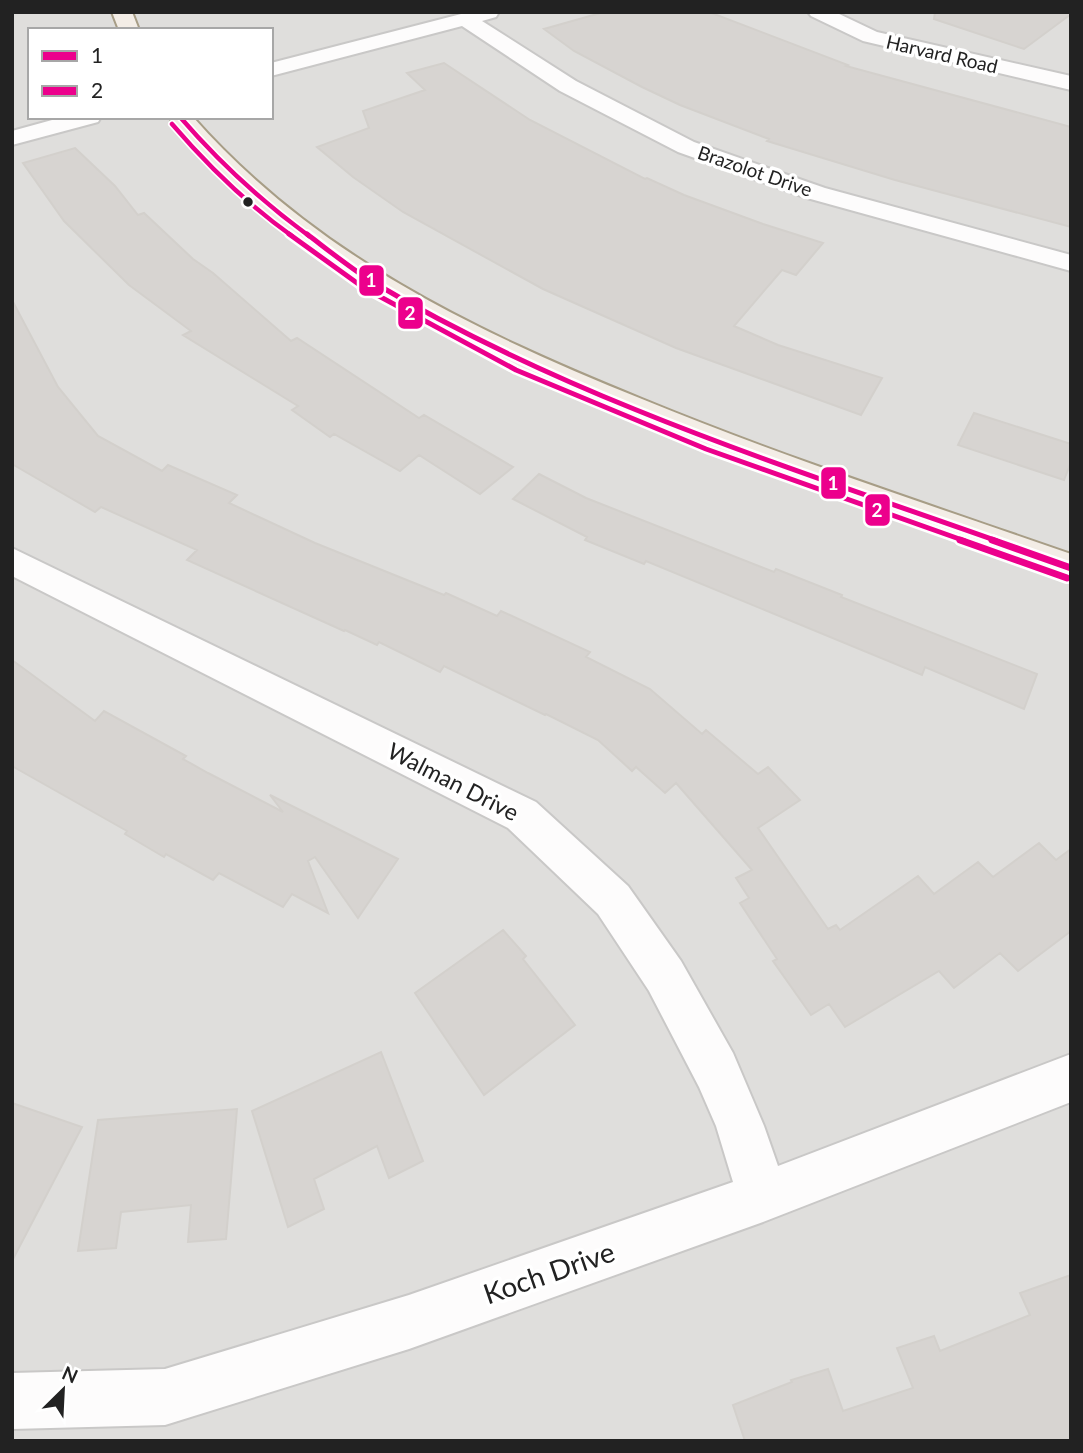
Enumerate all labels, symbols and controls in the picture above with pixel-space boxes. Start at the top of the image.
legend [28,28,273,119]
street label: Harvard Road [884,30,1000,78]
text: 1 [91,42,103,67]
text: 2 [91,77,103,102]
street label: Brazolot Drive [695,140,815,201]
unlabelled marker [241,195,255,209]
line badge: 1 [358,264,385,297]
text: 1 [365,268,377,291]
line badge: 2 [397,296,424,330]
text: 2 [404,301,416,324]
line badge: 1 [820,466,847,500]
text: 1 [827,471,839,494]
line badge: 2 [864,493,891,527]
text: 2 [871,498,883,521]
street label: Walman Drive [383,736,524,826]
street label: Koch Drive [479,1234,619,1310]
north arrow [28,1355,98,1425]
text: N [59,1361,81,1387]

